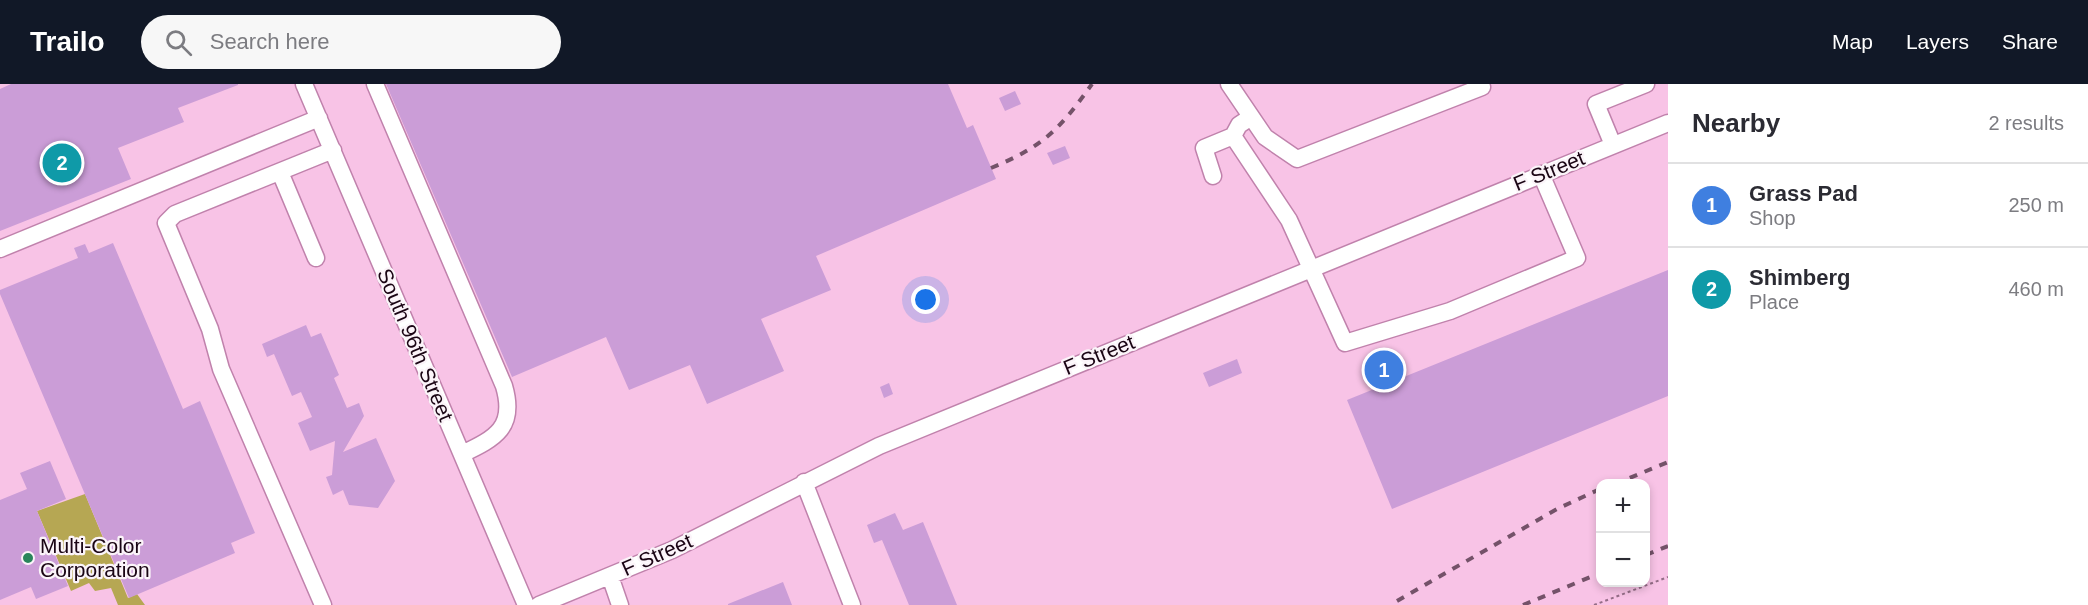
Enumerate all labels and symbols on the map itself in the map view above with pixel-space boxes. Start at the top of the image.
pin: 2 [42,140,82,185]
street label: F Street [1510,146,1588,195]
street label: South 96th Street [373,265,458,425]
your location [911,285,940,314]
street label: F Street [1060,330,1138,379]
pin: 1 [1364,348,1404,392]
street label: F Street [618,529,696,580]
place label: Multi-Color Corporation [40,534,150,581]
marker: Multi-Color Corporation [21,551,35,565]

